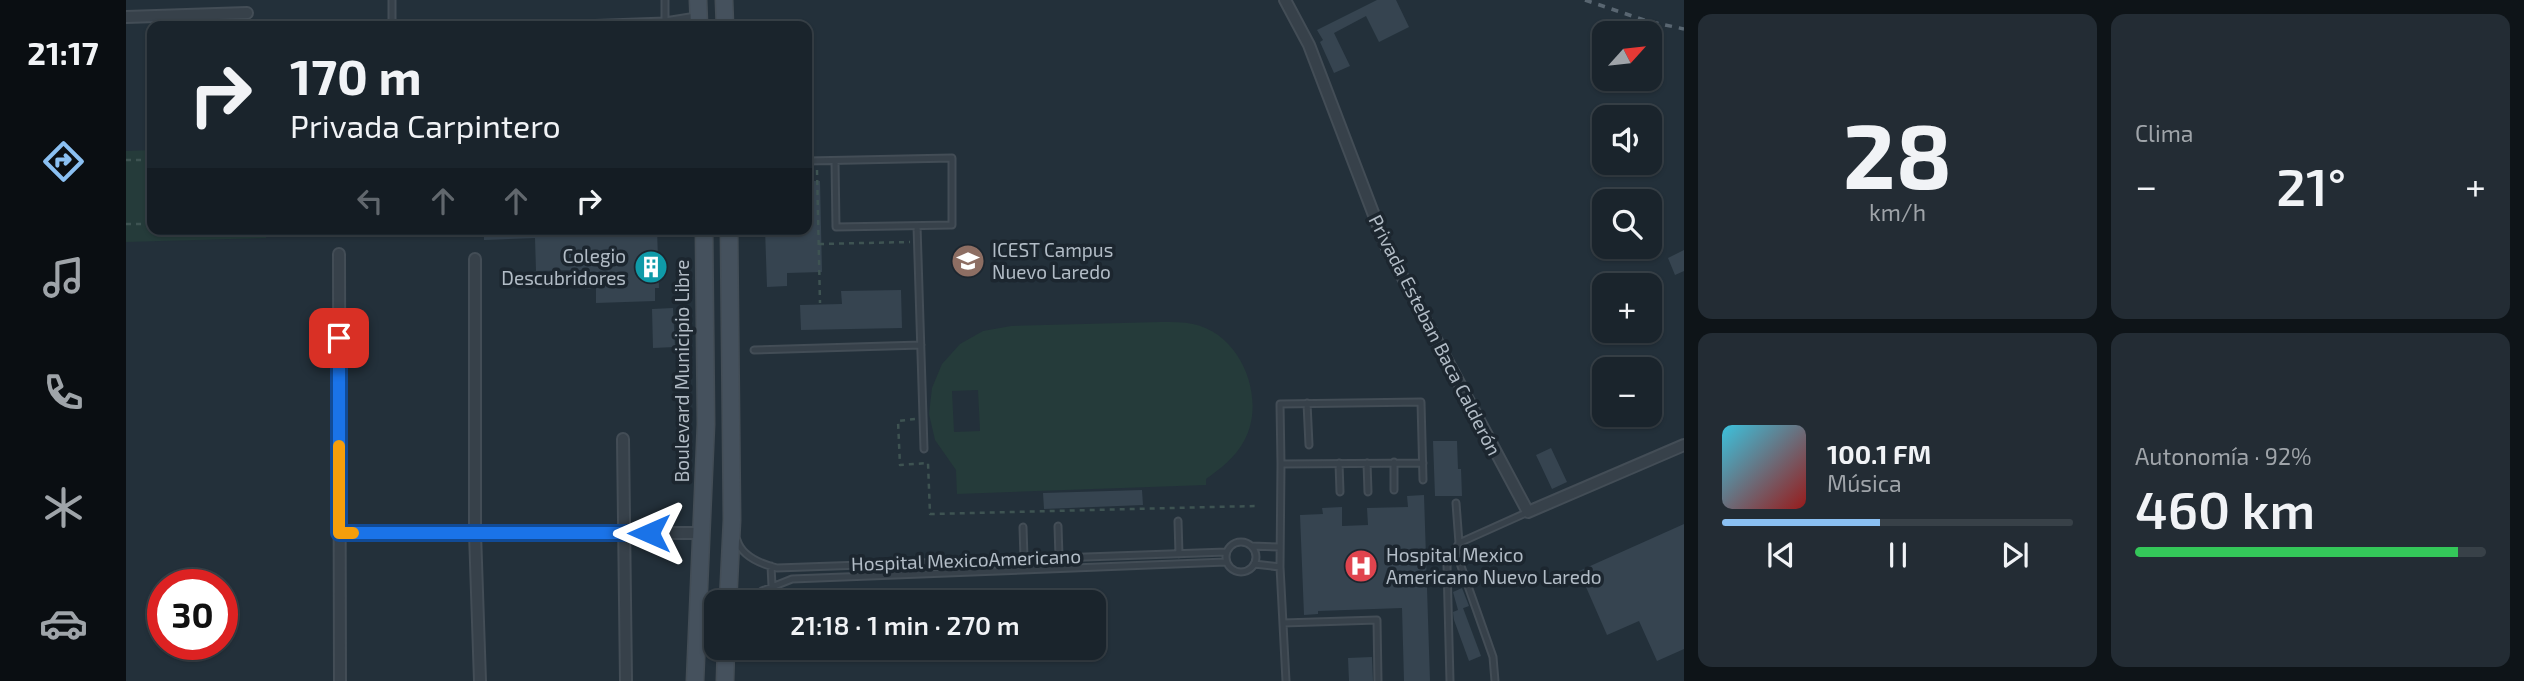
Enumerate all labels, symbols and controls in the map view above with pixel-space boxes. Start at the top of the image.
north arrow [1592,21,1662,91]
map controls [1592,21,1662,427]
text: 21:17 [27,33,99,71]
text: 170 m [290,46,422,105]
icon: right [175,49,266,140]
text: 28 [1843,98,1952,207]
button: sound [1592,105,1662,175]
text: Privada Carpintero [290,106,561,144]
text: Clima [2135,119,2193,147]
icon: directions [39,137,88,186]
text: 21° [2276,154,2346,216]
text: − [2135,162,2157,208]
text: + [2465,162,2486,208]
icon: left [351,182,389,220]
icon: ahead [424,182,462,220]
icon: ahead [497,182,535,220]
icon: right [570,182,608,220]
button: search [1592,189,1662,259]
text: km/h [1869,198,1926,226]
street label: Privada Esteban Baca Calderón [1365,211,1506,459]
place label: ICEST Campus Nuevo Laredo [992,238,1113,283]
school or university icon: ICEST Campus Nuevo Laredo [949,242,987,280]
place label: Colegio Descubridores [501,244,626,289]
building icon: Colegio Descubridores [632,248,670,286]
icon: music [39,253,88,302]
street label: Boulevard Municipio Libre [670,259,693,483]
button: + [1592,273,1662,343]
pin [309,308,369,368]
icon: arrive [320,319,358,357]
button: − [1592,357,1662,427]
icon: phone [39,368,88,417]
text: 100.1 FM [1827,438,1931,469]
text: Autonomía · 92% [2135,442,2312,470]
text: Música [1827,469,1902,497]
text: 460 km [2135,477,2315,539]
icon: climate [39,483,88,532]
position arrow [612,496,686,570]
icon: previous [1762,536,1800,574]
icon: pause [1879,536,1917,574]
icon: next [1996,536,2034,574]
place label: Hospital Mexico Americano Nuevo Laredo [1386,543,1602,588]
street label: Hospital MexicoAmericano [851,544,1081,575]
hospital icon: Hospital Mexico Americano Nuevo Laredo [1342,547,1380,585]
speed limit sign: 30 [147,569,238,660]
icon: car [39,599,88,648]
text: 21:18 · 1 min · 270 m [790,609,1020,640]

